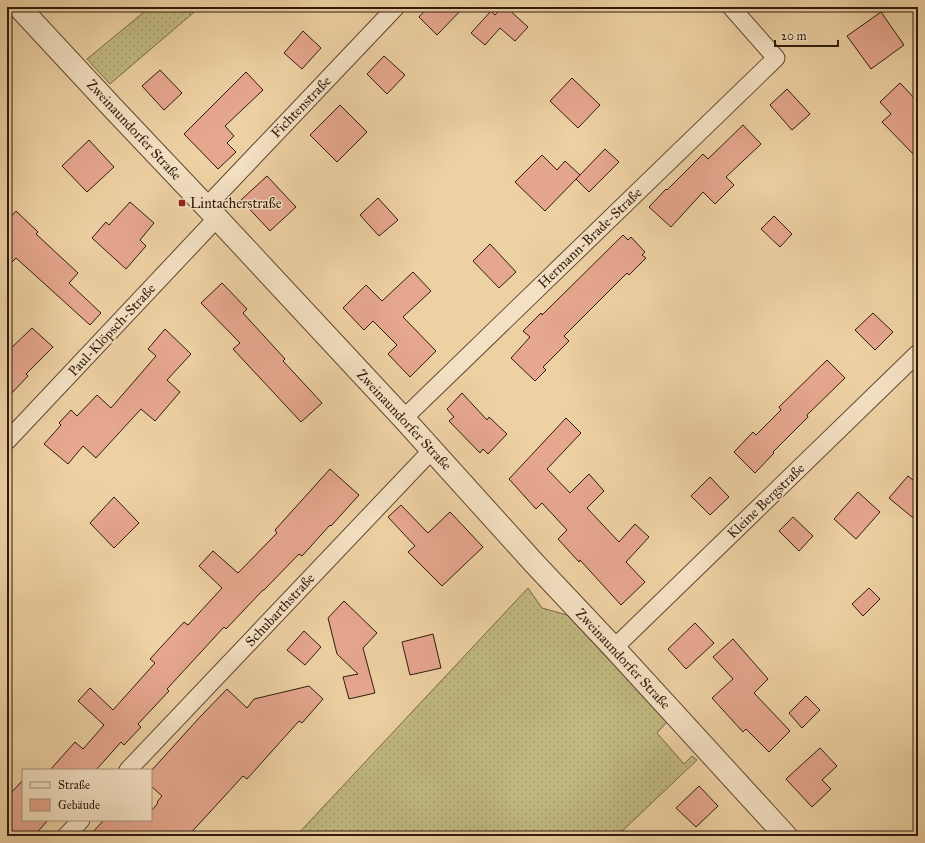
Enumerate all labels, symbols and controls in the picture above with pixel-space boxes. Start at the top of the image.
scale bar [775,22,838,48]
text: 20 m [781,29,807,43]
street label: Fichtenstraße [267,72,335,141]
street label: Zweinaundorfer Straße [83,76,185,184]
street label: Hermann-Brade-Straße [535,184,646,292]
place label: Lintacherstraße [190,195,282,212]
marker: Lintacherstraße [177,198,187,208]
street label: Paul-Klöpsch-Straße [65,280,159,380]
street label: Zweinaundorfer Straße [353,366,455,474]
street label: Kleine Bergstraße [724,460,808,542]
street label: Schubarthstraße [242,570,318,650]
street label: Zweinaundorfer Straße [572,605,674,713]
legend [22,769,152,821]
text: Straße [58,778,90,792]
text: Gebäude [58,798,100,812]

